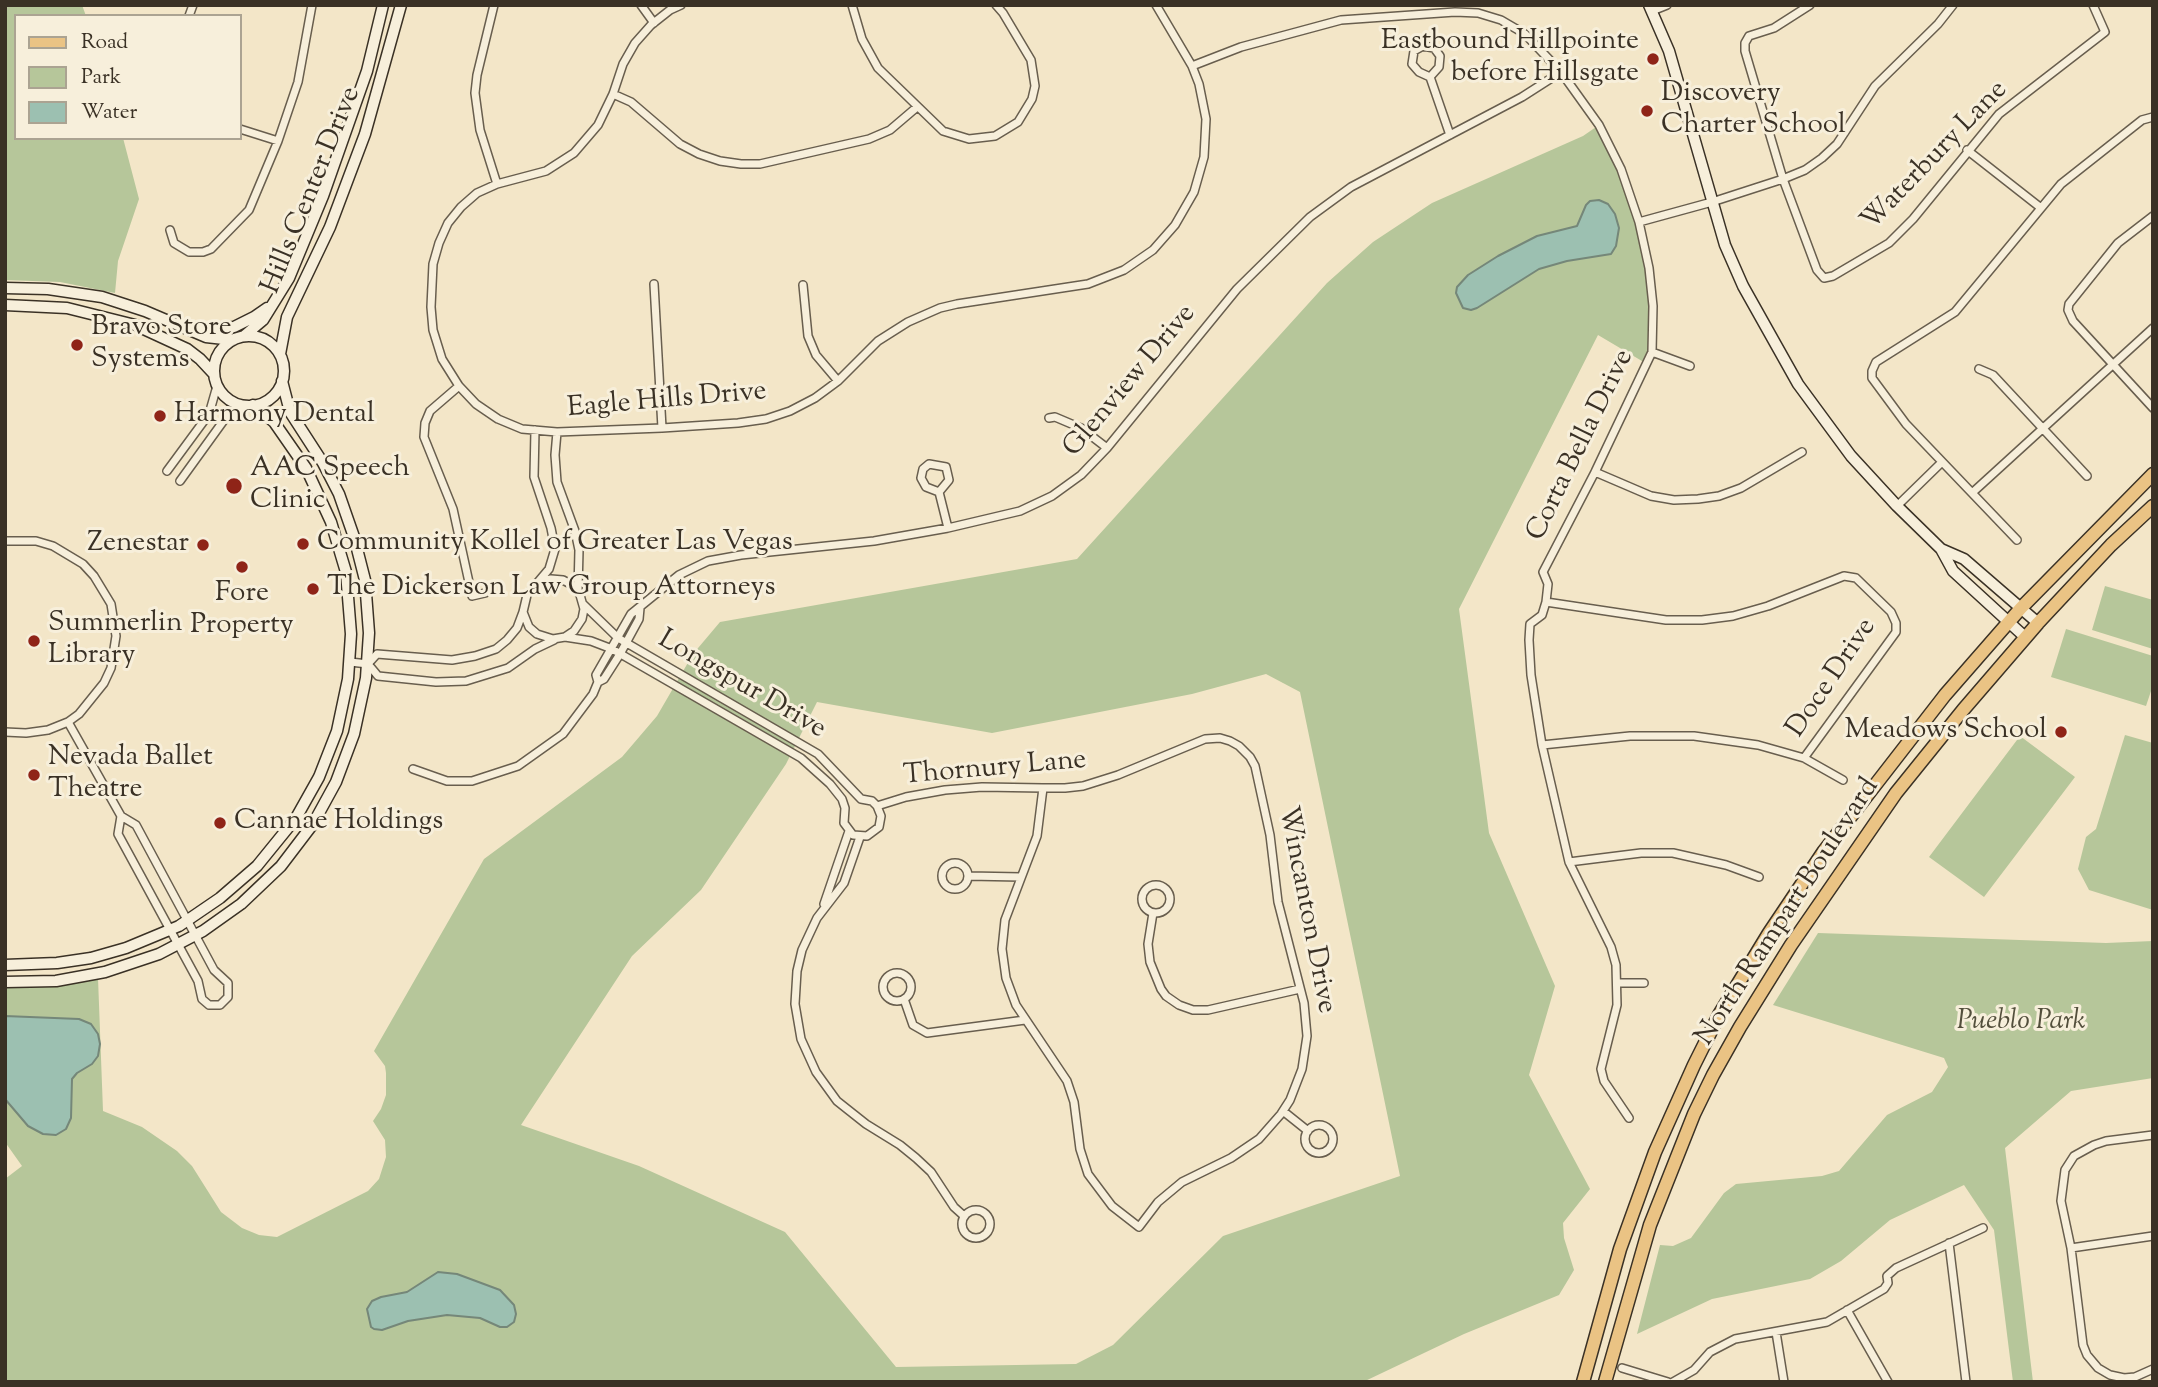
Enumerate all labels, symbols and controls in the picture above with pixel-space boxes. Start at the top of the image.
legend [14,14,242,140]
place label: Eastbound Hillpointe before Hillsgate [1381,26,1639,92]
text: Road [81,28,128,58]
marker: Eastbound Hillpointe before Hillsgate [1645,51,1661,67]
text: Park [81,63,121,93]
street label: Waterbury Lane [1856,75,2016,239]
place label: Discovery Charter School [1661,78,1846,144]
street label: Hills Center Drive [256,83,370,299]
text: Water [81,98,137,128]
marker: Discovery Charter School [1639,103,1655,119]
street label: Glenview Drive [1058,299,1204,465]
place label: Bravo Store Systems [91,312,232,378]
marker: Bravo Store Systems [69,337,85,353]
street label: Corta Bella Drive [1521,345,1643,547]
street label: Eagle Hills Drive [566,377,768,427]
place label: Harmony Dental [174,399,375,433]
marker: Harmony Dental [152,408,168,424]
place label: AAC Speech Clinic [250,453,410,519]
marker: AAC Speech Clinic [224,476,244,496]
place label: Community Kollel of Greater Las Vegas [317,527,793,561]
place label: Zenestar [87,528,189,562]
marker: Community Kollel of Greater Las Vegas [295,536,311,552]
marker: Zenestar [195,537,211,553]
marker: Fore Property [234,559,250,575]
place label: The Dickerson Law Group Attorneys [327,572,775,606]
place label: Fore Property [190,578,294,644]
marker: The Dickerson Law Group Attorneys [305,581,321,597]
place label: Summerlin Library [48,608,183,674]
street label: Doce Drive [1781,613,1885,745]
street label: Longspur Drive [651,624,831,748]
marker: Summerlin Library [26,633,42,649]
place label: Meadows School [1845,715,2047,749]
marker: Meadows School [2053,724,2069,740]
place label: Nevada Ballet Theatre [48,742,213,808]
street label: Thornury Lane [902,745,1088,795]
marker: Nevada Ballet Theatre [26,767,42,783]
street label: North Rampart Boulevard [1690,773,1888,1053]
street label: Wincanton Drive [1268,804,1342,1016]
place label: Cannae Holdings [234,806,443,840]
marker: Cannae Holdings [212,815,228,831]
park label: Pueblo Park [1957,1006,2085,1040]

